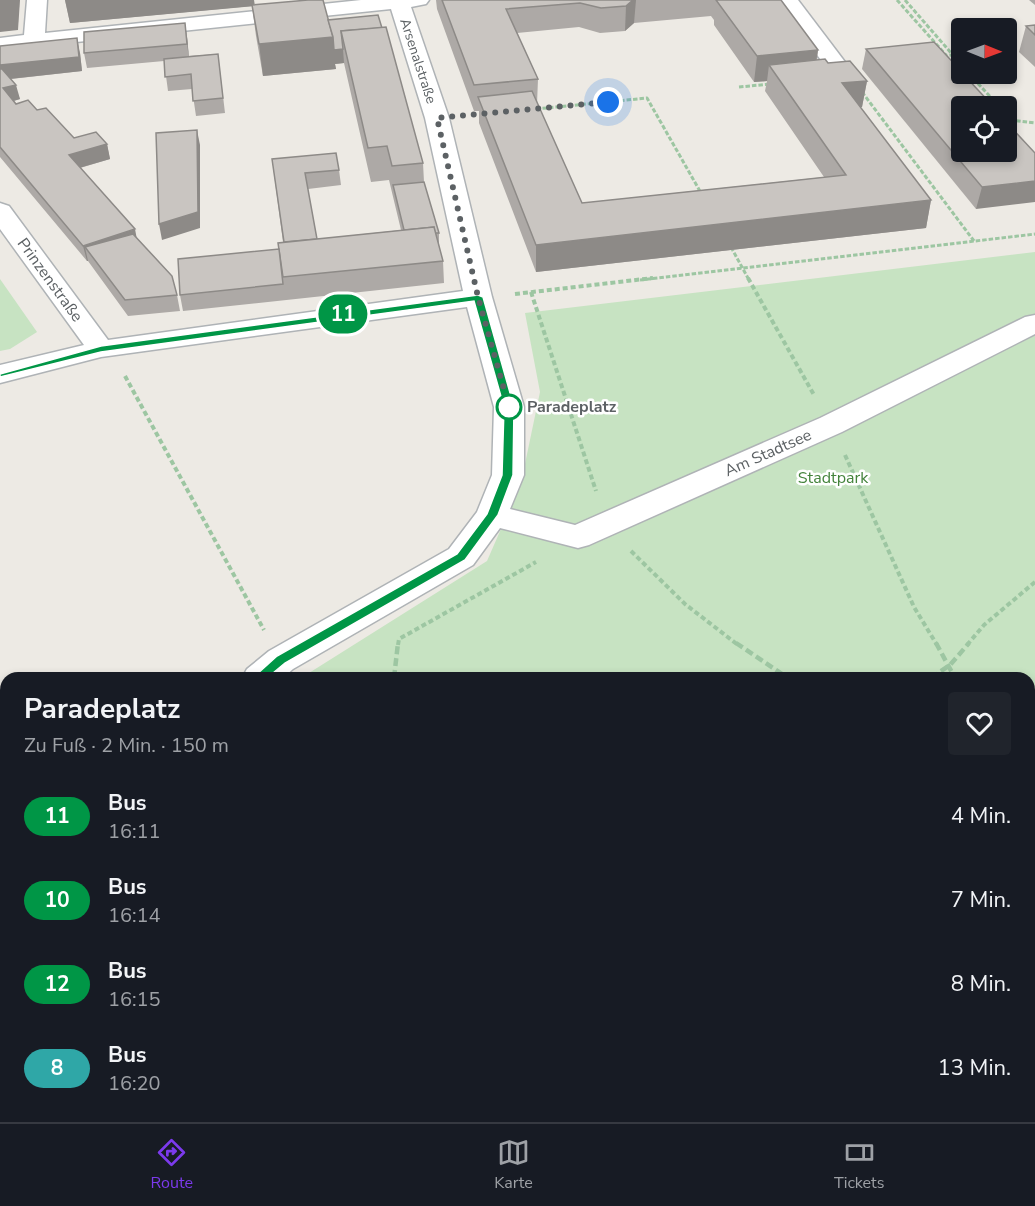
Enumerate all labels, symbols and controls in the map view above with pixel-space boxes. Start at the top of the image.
street label: Arsenalstraße [395,16,441,106]
north arrow [951,18,1017,84]
map controls [951,18,1017,162]
your location [593,87,623,117]
button: locate [951,96,1017,162]
street label: Prinzenstraße [12,233,88,327]
line badge: 11 [316,294,370,334]
text: 11 [330,300,356,328]
marker: Paradeplatz [496,394,522,420]
place label: Paradeplatz [527,396,617,418]
street label: Am Stadtsee [721,424,815,482]
park label: Stadtpark [798,467,869,489]
text: Paradeplatz [24,690,180,728]
button: heart [948,692,1011,755]
text: Zu Fuß · 2 Min. · 150 m [24,732,229,759]
text: Bus [108,788,147,818]
text: 4 Min. [951,801,1011,831]
text: 11 [44,802,70,830]
text: 16:11 [108,818,161,845]
text: Bus [108,872,147,902]
text: 7 Min. [951,885,1011,915]
text: 10 [44,886,70,914]
text: 16:14 [108,902,161,929]
text: Bus [108,956,147,986]
text: 8 Min. [951,969,1011,999]
text: 12 [44,970,70,998]
text: 16:15 [108,986,161,1013]
text: Bus [108,1040,147,1070]
text: 13 Min. [938,1053,1011,1083]
text: 8 [51,1054,63,1082]
text: 16:20 [108,1070,161,1097]
tab: Route [151,1136,193,1194]
tab: Karte [494,1136,533,1194]
tab: Tickets [834,1136,884,1194]

